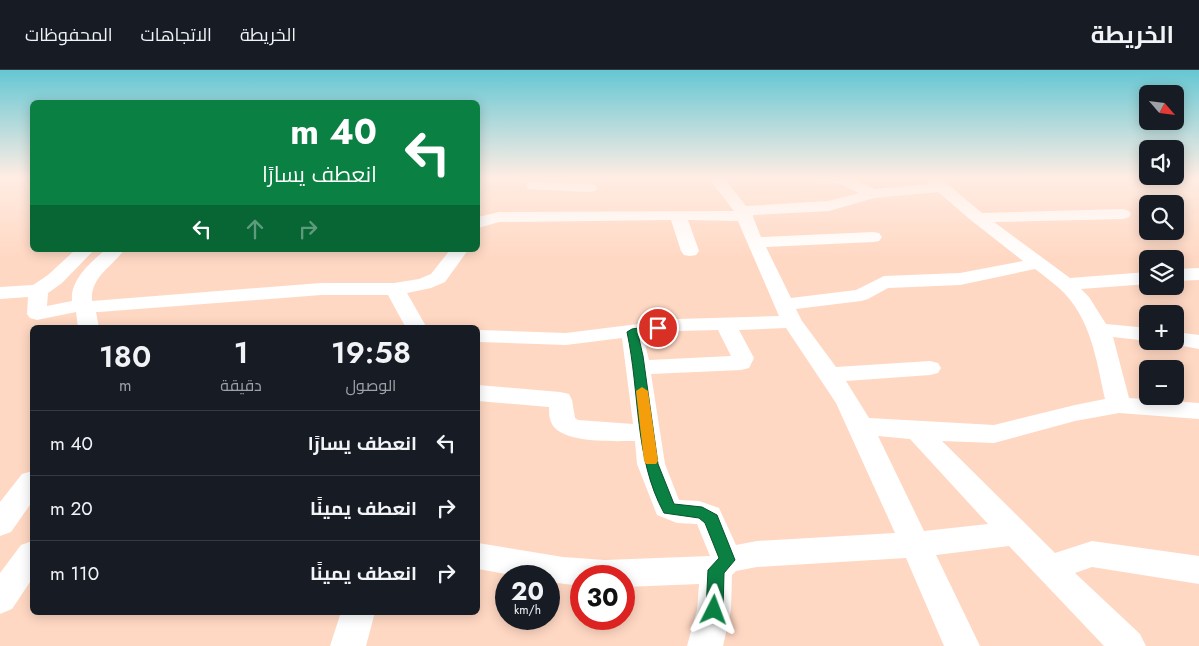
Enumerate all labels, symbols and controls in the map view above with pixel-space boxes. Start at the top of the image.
text: الخريطة [1091,17,1174,52]
text: المحفوظات [25,22,113,48]
text: الاتجاهات [141,22,212,48]
text: الخريطة [240,22,296,48]
north arrow [1139,85,1184,130]
map controls [1139,85,1184,405]
text: 40 m [290,107,377,157]
icon: left [395,120,460,185]
button: sound [1139,140,1184,185]
text: انعطف يسارًا [262,158,377,190]
button: search [1139,195,1184,240]
icon: left [188,215,216,243]
icon: ahead [241,215,269,243]
icon: right [294,215,322,243]
button: layers [1139,250,1184,295]
button: + [1139,305,1184,350]
pin [637,307,679,349]
icon: arrive [644,314,672,342]
text: 1 [234,331,248,374]
text: 19:58 [331,331,411,374]
text: 180 [99,335,151,378]
button: − [1139,360,1184,405]
text: m [119,374,131,397]
text: دقيقة [220,374,262,397]
text: الوصول [345,374,396,397]
icon: left [432,429,460,457]
text: 40 m [50,430,93,457]
text: انعطف يسارًا [308,430,417,457]
icon: right [432,494,460,522]
text: 20 m [50,495,93,522]
text: انعطف يمينًا [310,495,417,522]
icon: right [432,559,460,587]
text: 110 m [50,560,99,587]
text: انعطف يمينًا [310,560,417,587]
speed limit sign: 30 [570,565,635,630]
text: 20 [511,573,544,609]
position arrow [687,583,739,635]
text: km/h [514,601,541,619]

